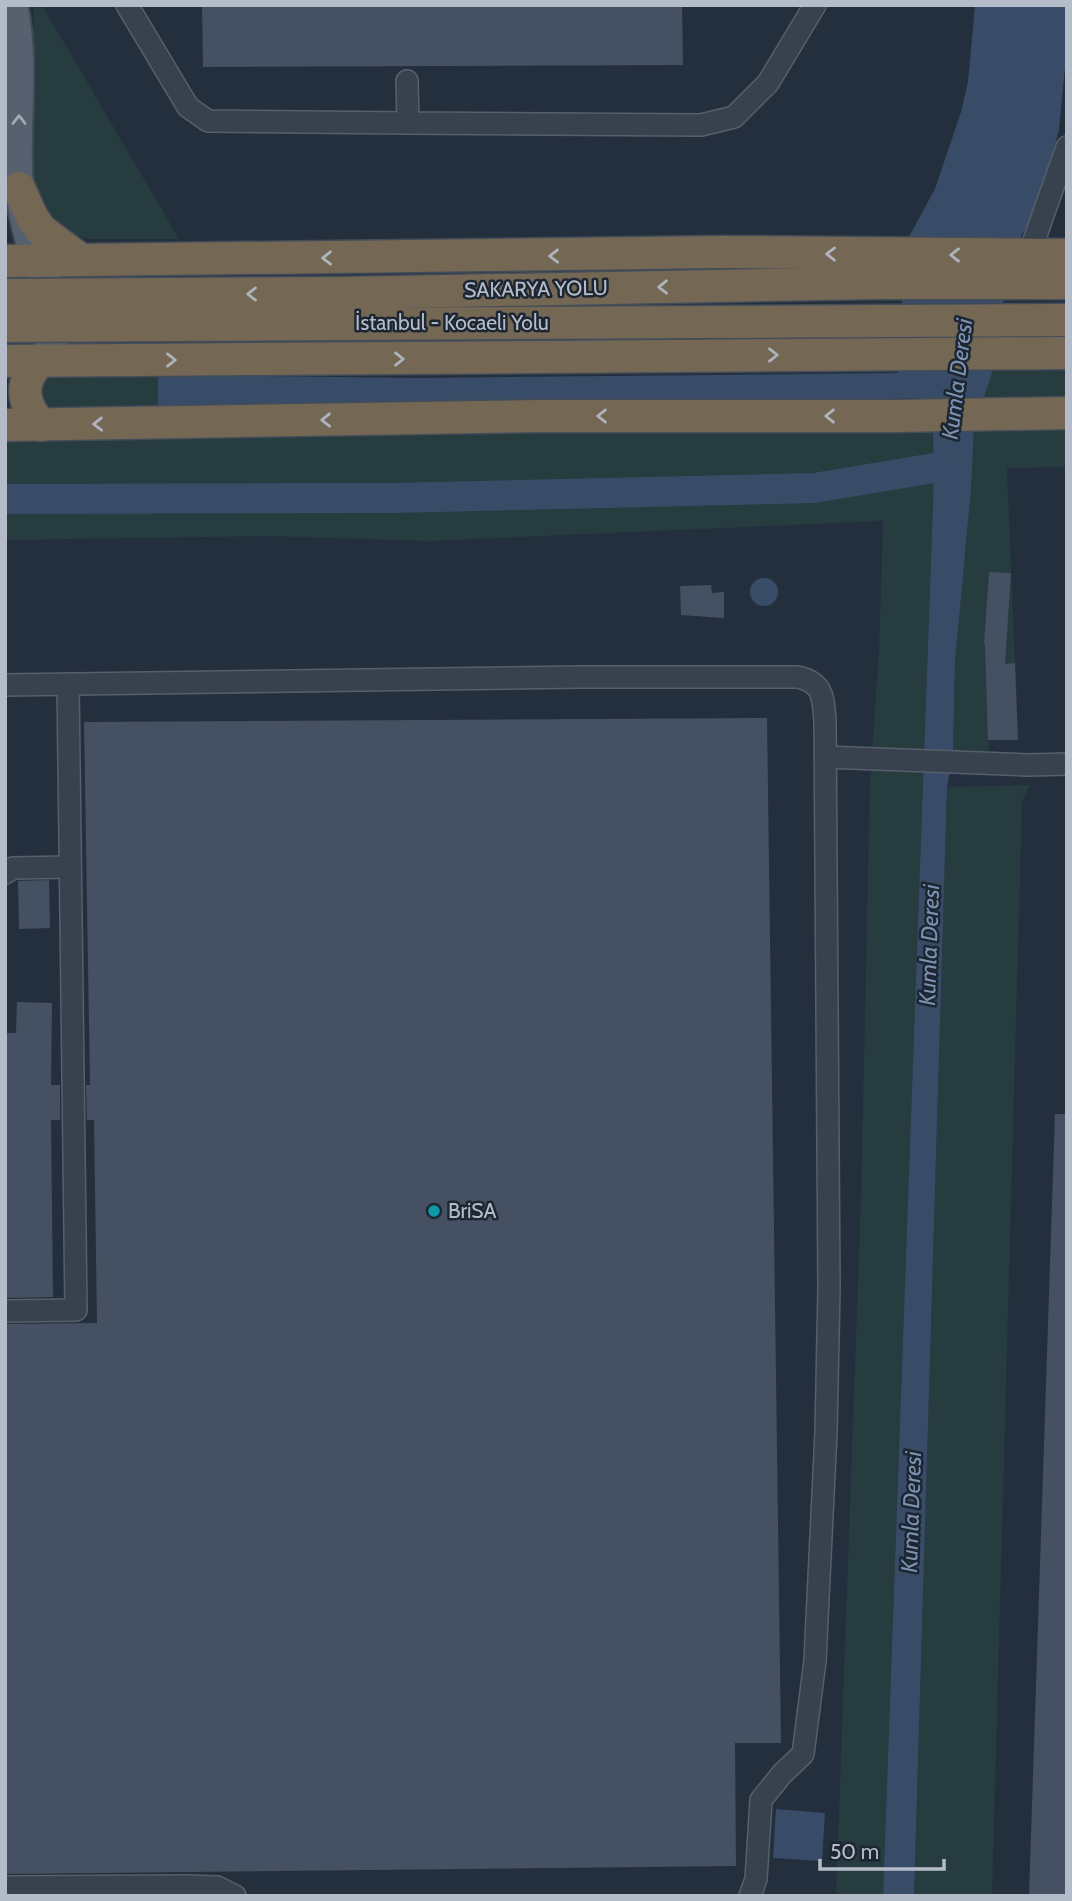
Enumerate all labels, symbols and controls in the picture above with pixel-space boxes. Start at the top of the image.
one-way arrow [11,114,27,125]
one-way arrow [825,246,836,262]
one-way arrow [949,247,959,263]
one-way arrow [549,248,560,263]
one-way arrow [321,250,332,266]
street label: SAKARYA YOLU [464,275,608,302]
one-way arrow [657,279,668,295]
one-way arrow [246,286,256,302]
street label: İstanbul - Kocaeli Yolu [355,310,549,335]
water label: Kumla Deresi [936,316,978,441]
one-way arrow [769,347,779,363]
one-way arrow [394,351,405,367]
one-way arrow [167,352,177,368]
one-way arrow [596,408,607,424]
one-way arrow [824,408,834,424]
one-way arrow [320,412,331,428]
one-way arrow [93,416,103,432]
water label: Kumla Deresi [913,883,945,1006]
place label: BriSA [448,1198,497,1223]
marker: BriSA [426,1203,442,1219]
water label: Kumla Deresi [895,1450,927,1573]
scale bar [820,1828,944,1872]
text: 50 m [830,1839,879,1864]

